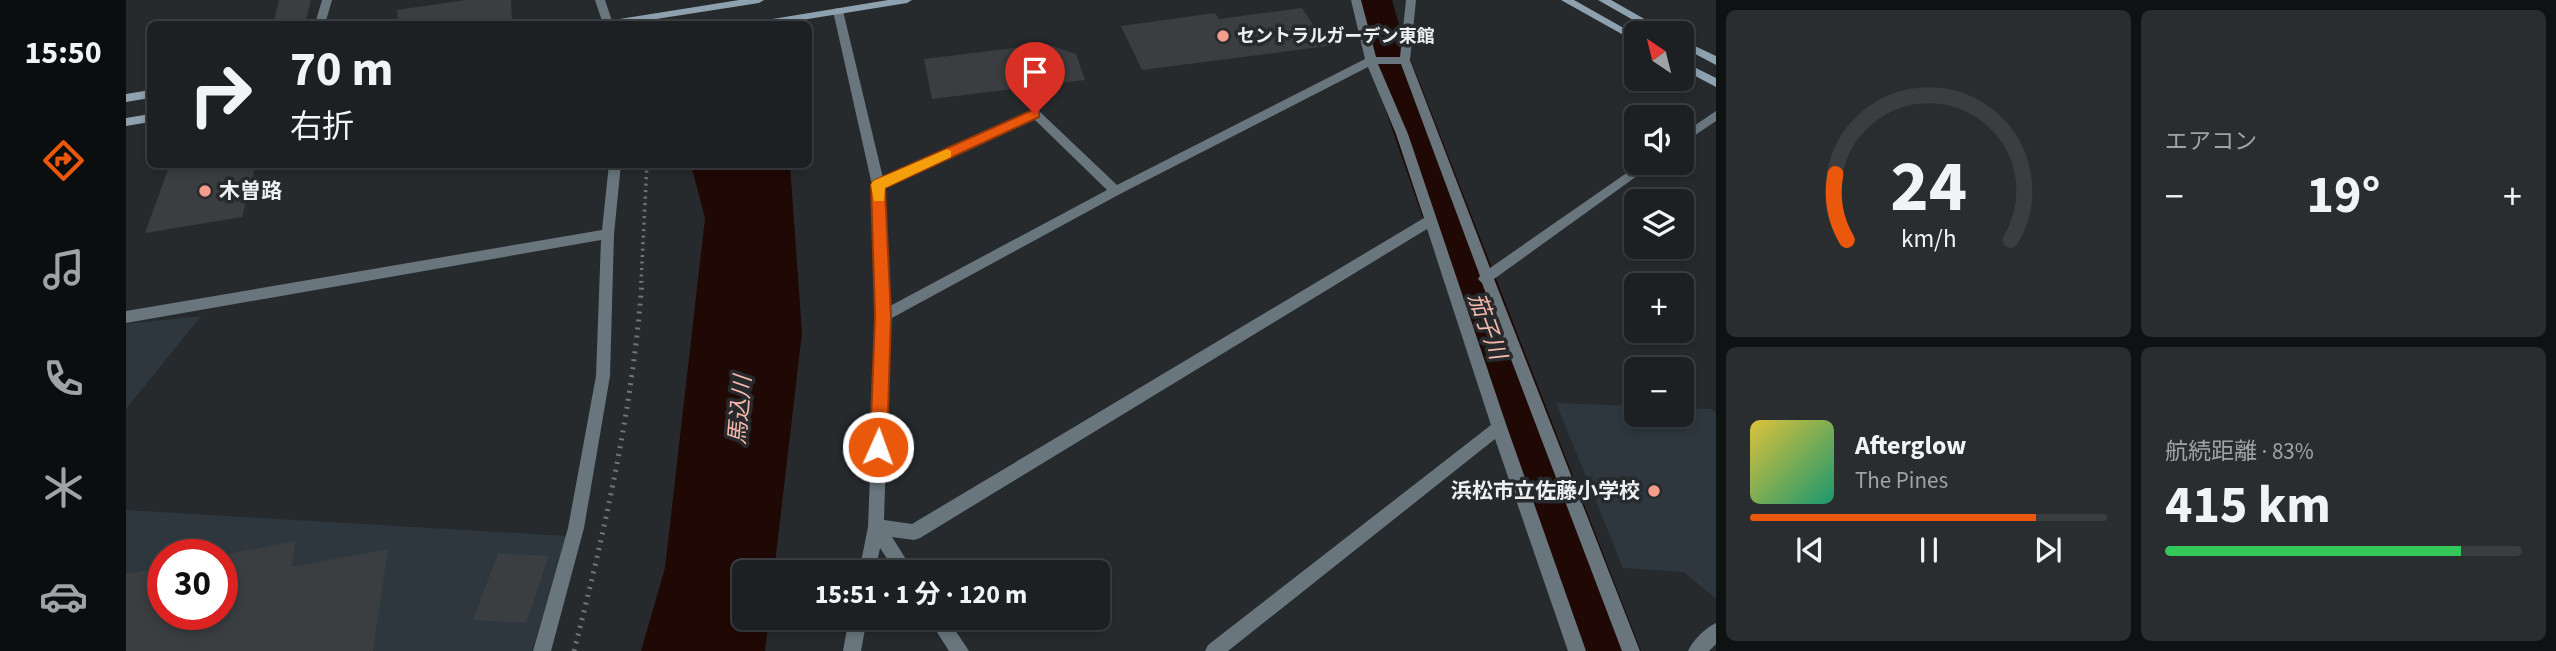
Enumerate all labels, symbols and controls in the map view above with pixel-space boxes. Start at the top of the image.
north arrow [1624,21,1694,91]
map controls [1624,21,1694,427]
place label: セントラルガーデン東館 [1237,24,1434,49]
marker: セントラルガーデン東館 [1215,28,1231,44]
text: 15:50 [24,30,102,76]
text: 70 m [290,35,394,105]
pin [1005,42,1065,114]
icon: right [175,49,266,140]
icon: arrive [1016,53,1054,91]
text: 右折 [290,104,354,150]
button: sound [1624,105,1694,175]
text: エアコン [2165,125,2257,158]
text: 24 [1890,135,1967,239]
icon: directions [39,136,88,185]
text: 19° [2307,159,2380,233]
text: − [2165,170,2184,224]
text: + [2503,170,2522,224]
place label: 木曽路 [219,176,282,206]
marker: 木曽路 [197,183,213,199]
button: layers [1624,189,1694,259]
text: km/h [1901,220,1956,256]
icon: music [39,245,88,294]
button: + [1624,273,1694,343]
water label: 茄子川 [1460,288,1515,367]
icon: phone [39,354,88,403]
button: − [1624,357,1694,427]
water label: 馬込川 [721,371,760,446]
position arrow [841,410,915,484]
text: Afterglow [1855,427,1966,464]
text: 航続距離 · 83% [2165,435,2314,468]
icon: climate [39,463,88,512]
text: The Pines [1855,464,1948,497]
text: 415 km [2165,469,2331,543]
place label: 浜松市立佐藤小学校 [1451,476,1640,506]
marker: 浜松市立佐藤小学校 [1646,483,1662,499]
icon: previous [1791,531,1829,569]
icon: pause [1910,531,1948,569]
icon: next [2029,531,2067,569]
speed limit sign: 30 [147,539,238,630]
icon: car [39,572,88,621]
text: 15:51 · 1 分 · 120 m [815,576,1027,613]

